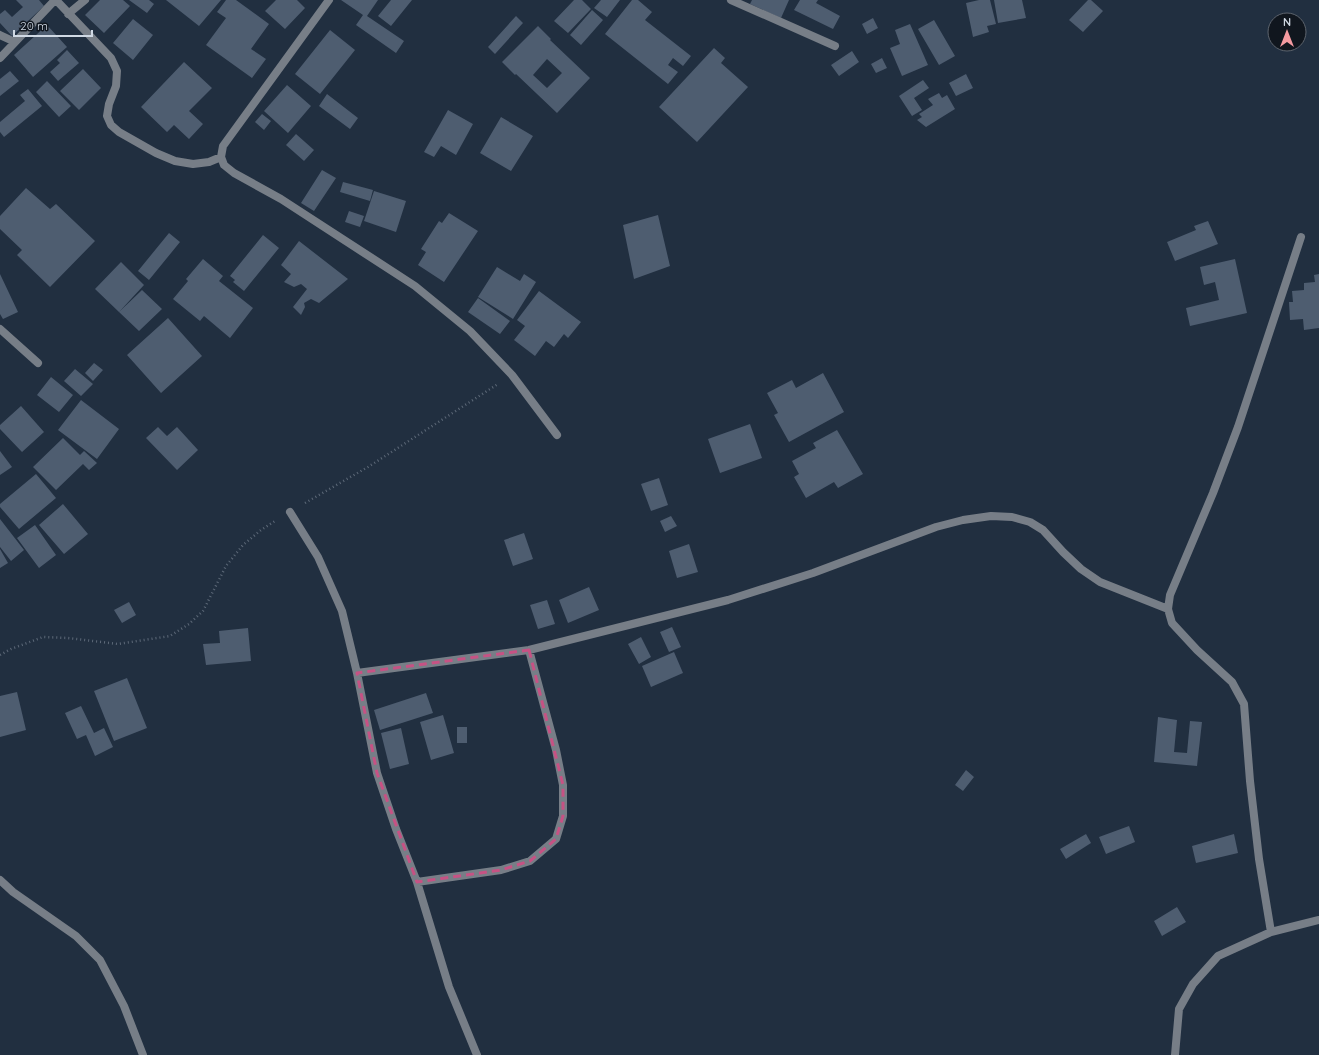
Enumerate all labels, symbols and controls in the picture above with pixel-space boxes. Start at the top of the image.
scale bar [14,12,92,38]
north arrow [1267,12,1307,52]
text: N [1283,15,1291,29]
text: 20 m [20,18,48,33]

